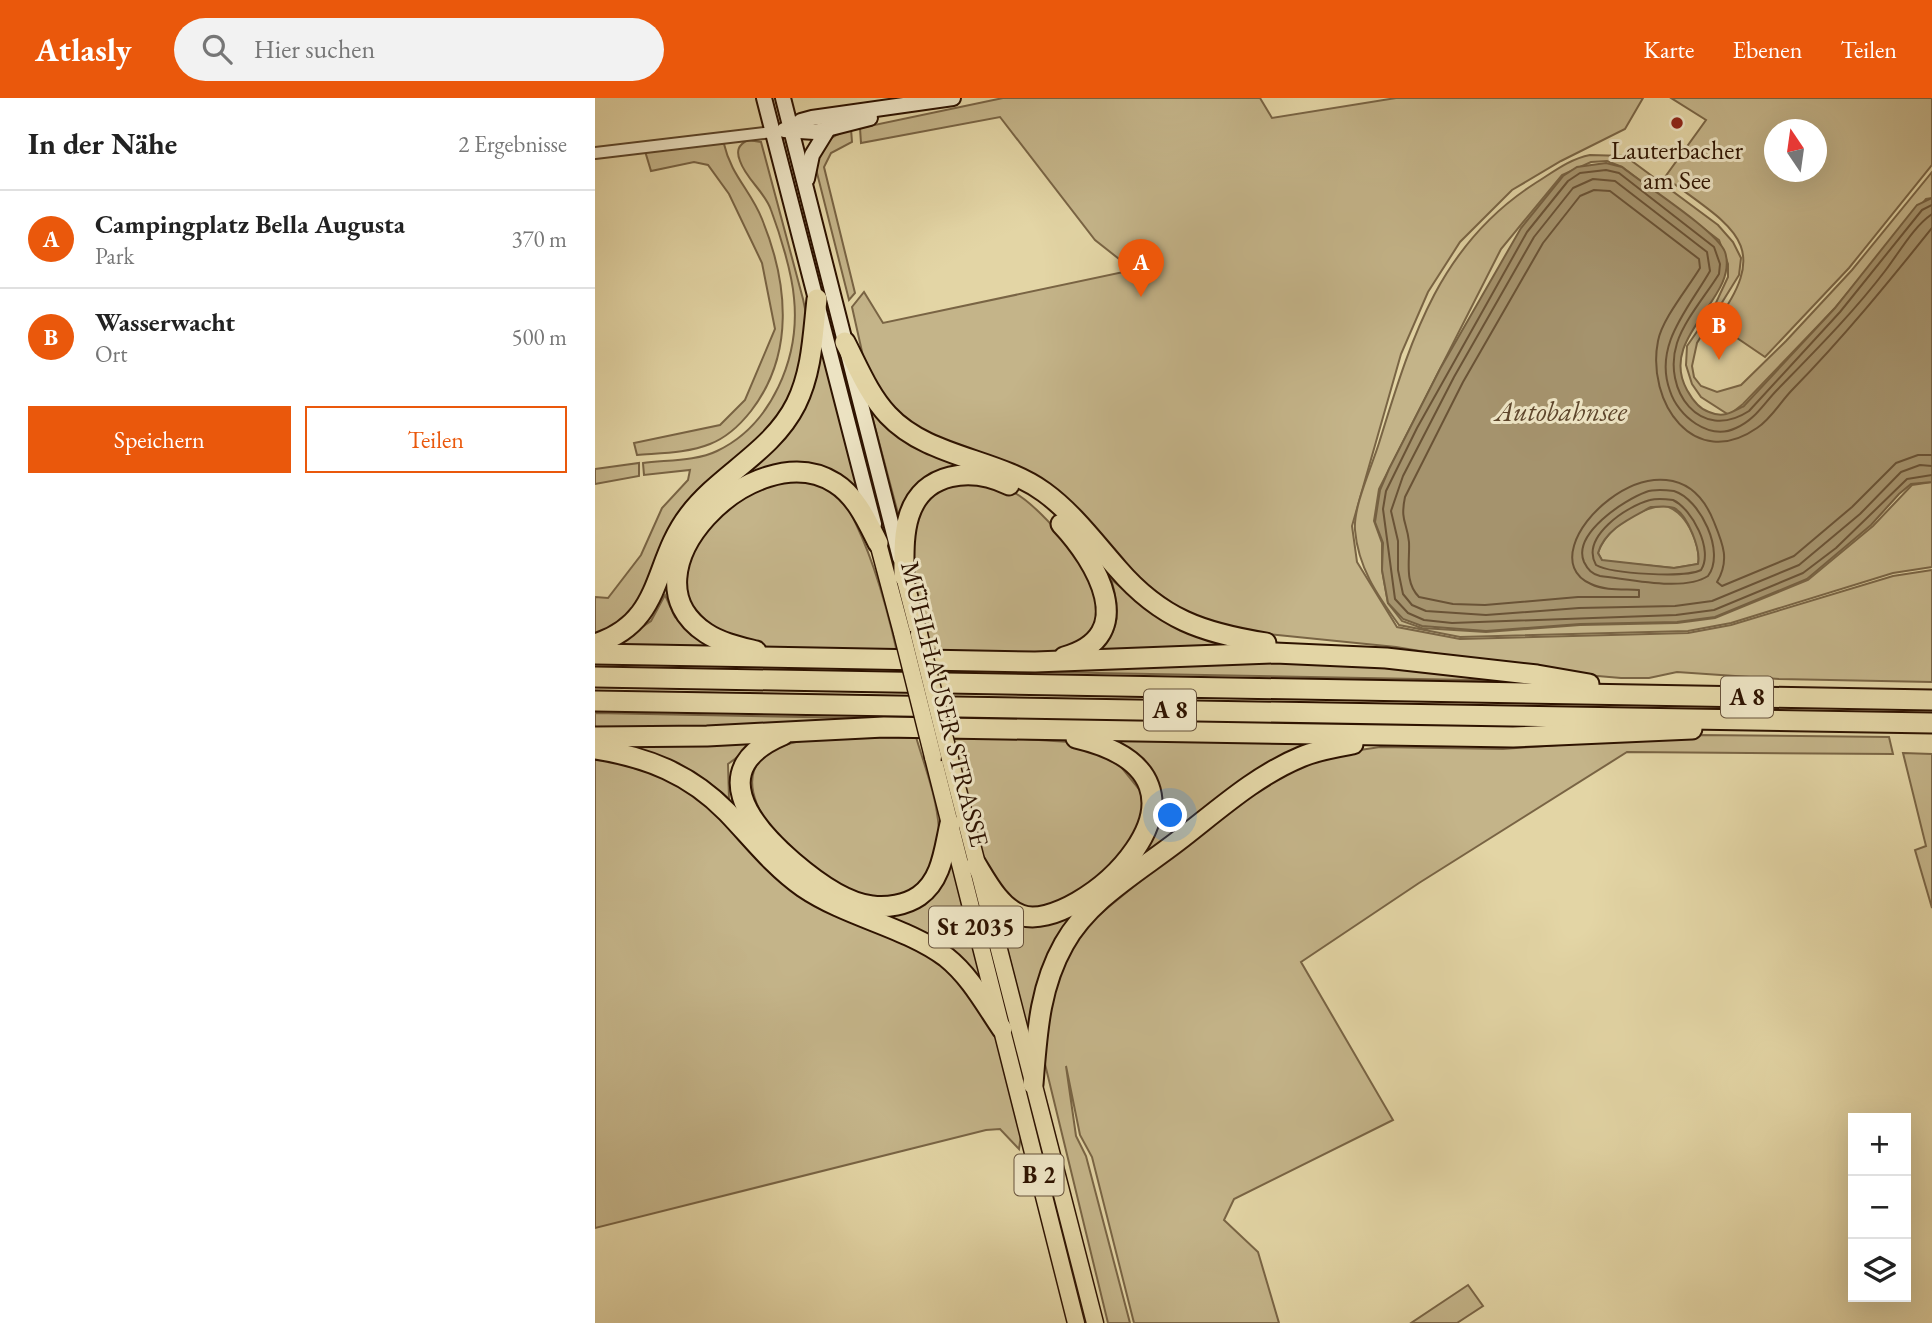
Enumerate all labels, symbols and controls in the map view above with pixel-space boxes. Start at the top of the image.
search box [174,18,664,81]
text: Atlasly [35,28,132,71]
icon: search [198,30,236,68]
text: Hier suchen [254,32,375,66]
text: Karte [1644,34,1694,65]
text: Ebenen [1732,34,1802,65]
text: Teilen [1840,34,1897,65]
marker: Lauterbacher am See [1669,115,1685,131]
north arrow [1764,119,1827,182]
text: In der Nähe [28,124,177,163]
text: 2 Ergebnisse [458,129,567,159]
place label: Lauterbacher am See [1611,133,1743,197]
text: Campingplatz Bella Augusta [95,207,405,241]
text: A [43,224,59,254]
text: 370 m [511,224,567,254]
pin: A [1118,239,1164,297]
text: Park [95,241,134,271]
pin: B [1696,302,1742,360]
text: Wasserwacht [95,305,235,339]
text: B [44,322,58,352]
text: 500 m [511,322,567,352]
text: Ort [95,339,127,369]
water label: Autobahnsee [1493,393,1627,429]
button: Speichern [28,406,291,473]
button: Teilen [305,406,567,473]
street label: MÜHLHAUSER STRASSE [893,557,997,851]
road number: A 8 [1721,676,1773,718]
road number: A 8 [1144,690,1196,730]
your location [1153,798,1187,832]
road number: St 2035 [929,906,1023,948]
map controls [1848,1113,1911,1302]
button: + [1848,1113,1911,1176]
road number: B 2 [1015,1154,1063,1196]
button: − [1848,1176,1911,1239]
button: layers [1848,1239,1911,1302]

